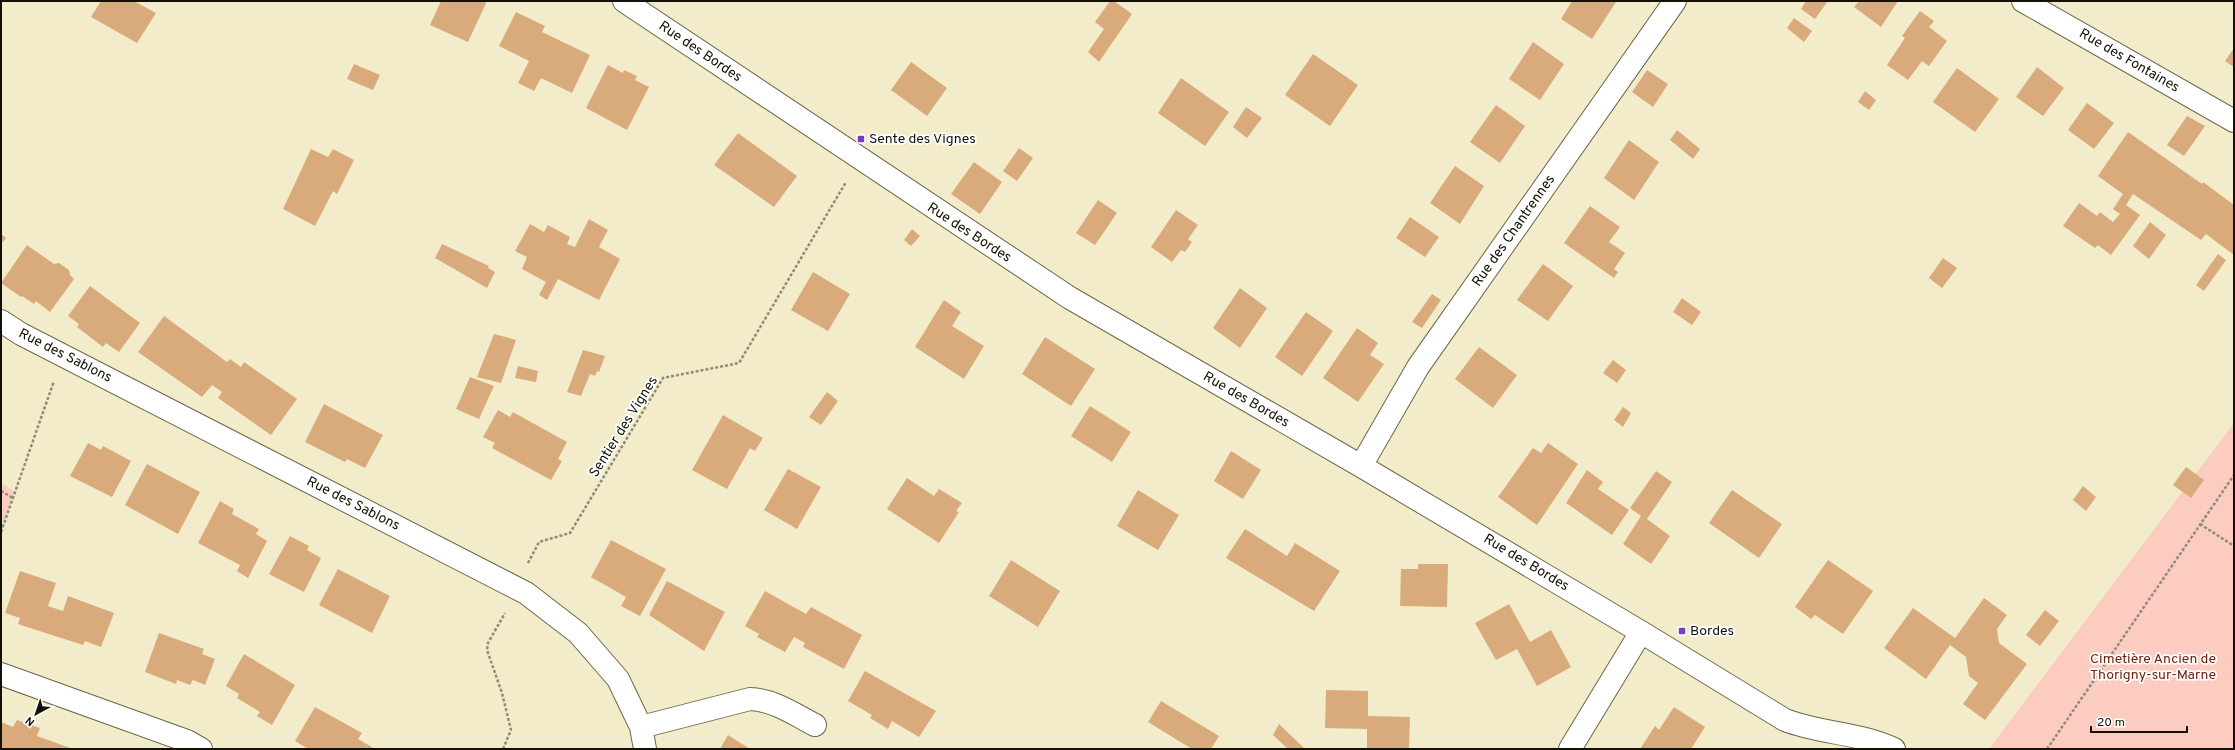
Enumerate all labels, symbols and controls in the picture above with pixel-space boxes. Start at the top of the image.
street label: Rue des Bordes [655,18,745,86]
street label: Rue des Fontaines [2076,25,2182,97]
place label: Sente des Vignes [869,131,976,148]
marker: Sente des Vignes [856,134,866,144]
street label: Rue des Chantrennes [1469,172,1559,290]
street label: Rue des Bordes [924,200,1014,266]
street label: Rue des Sablons [16,325,114,387]
street label: Rue des Bordes [1200,368,1292,432]
street label: Sentier des Vignes [586,373,662,481]
street label: Rue des Sablons [304,473,402,535]
street label: Rue des Bordes [1480,531,1572,595]
place label: Bordes [1690,623,1734,640]
marker: Bordes [1677,626,1687,636]
park label: Cimetière Ancien de Thorigny-sur-Marne [2090,651,2216,684]
north arrow [16,694,56,734]
scale bar [2091,708,2187,734]
text: N [23,713,38,729]
text: 20 m [2097,715,2125,731]

